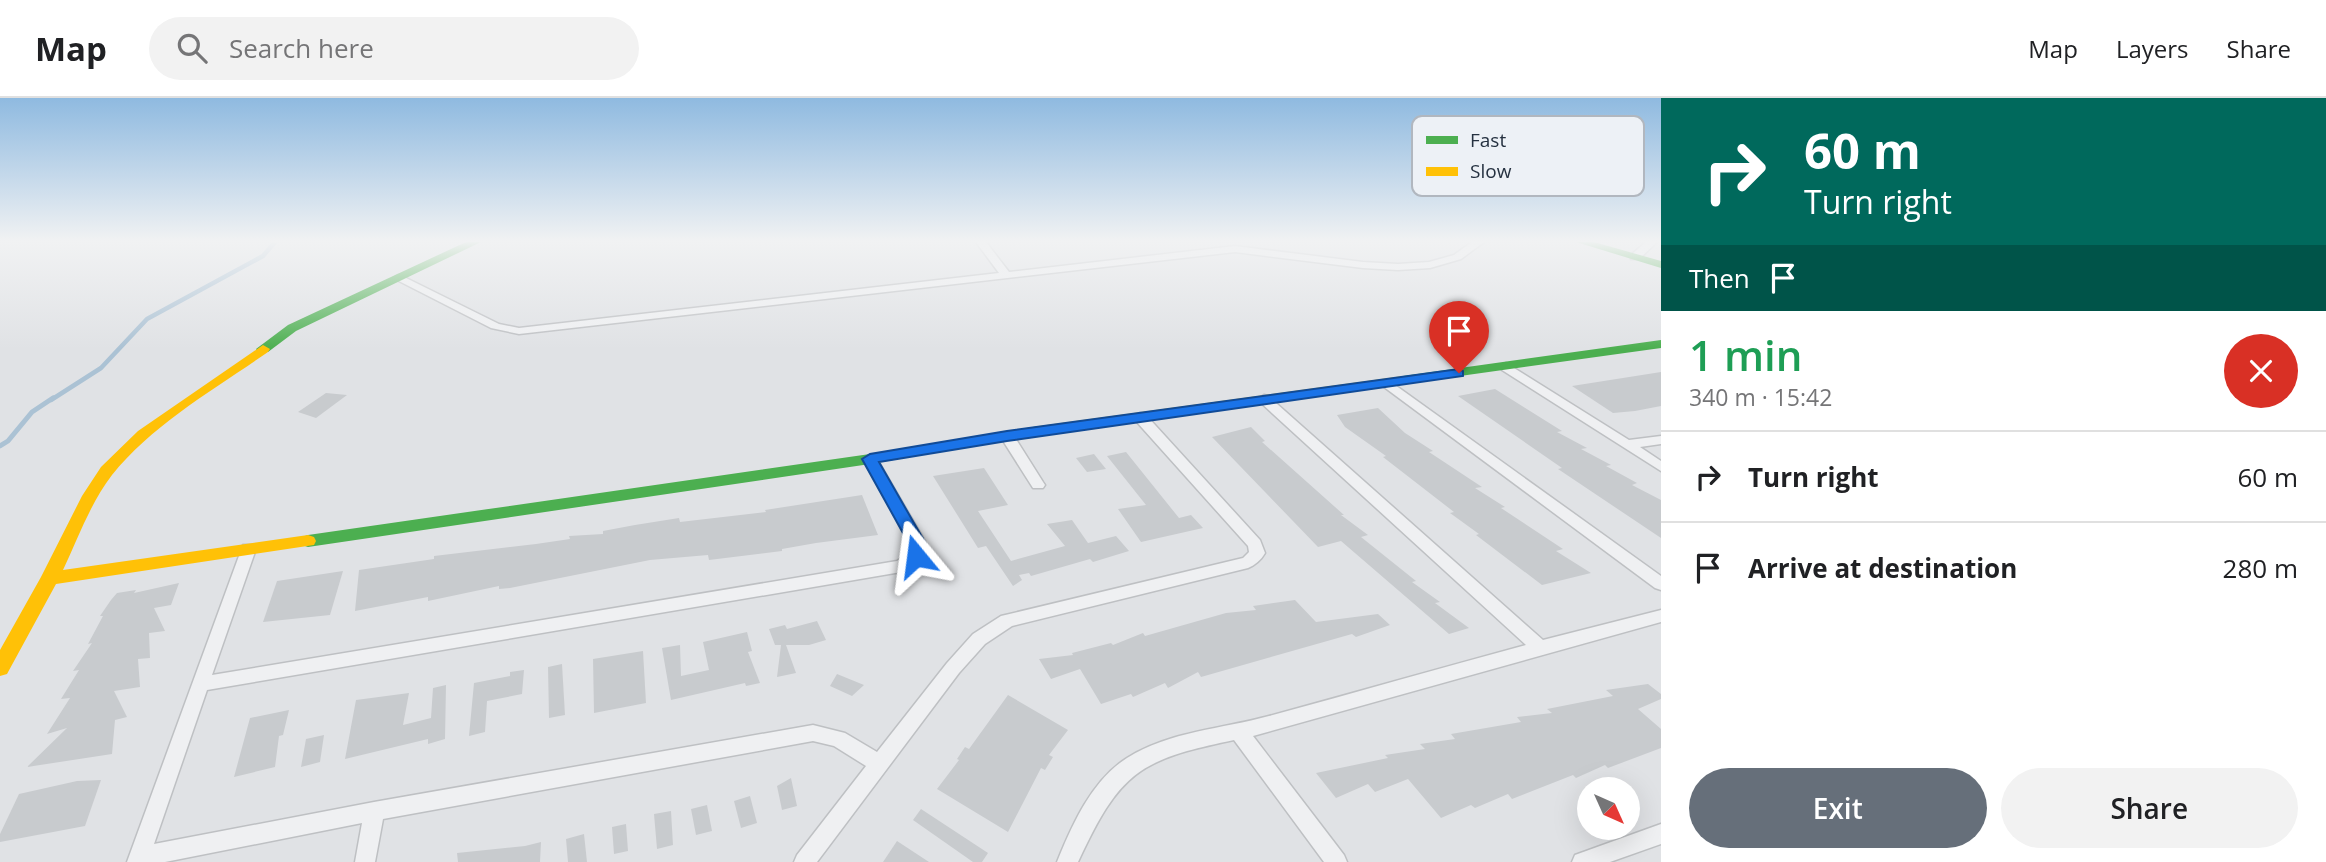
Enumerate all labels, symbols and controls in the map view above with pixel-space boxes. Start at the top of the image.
search box [149,17,639,80]
text: Map [35,26,107,71]
icon: search [173,29,211,67]
text: Search here [229,30,374,66]
text: Map [2028,32,2078,65]
text: Layers [2116,32,2189,65]
text: Share [2227,32,2291,65]
legend [1412,116,1644,196]
text: 60 m [1804,117,1921,183]
icon: right [1689,126,1780,217]
text: Fast [1470,127,1506,153]
text: Slow [1470,158,1512,184]
text: Turn right [1804,180,1952,223]
icon: arrive [1764,259,1802,297]
text: Then [1689,260,1750,296]
pin [1429,301,1489,373]
icon: arrive [1440,312,1478,350]
text: 1 min [1689,326,1802,383]
button: close [2224,334,2298,408]
text: 340 m · 15:42 [1689,381,1832,413]
icon: right [1689,458,1727,496]
text: Turn right [1748,459,1879,495]
text: 60 m [2237,459,2298,495]
position arrow [879,519,953,593]
icon: arrive [1689,549,1727,587]
text: Arrive at destination [1748,550,2017,586]
text: 280 m [2223,550,2298,586]
button: Exit [1689,768,1987,848]
button: Share [2001,768,2298,848]
north arrow [1577,777,1640,840]
map controls [1577,777,1640,840]

